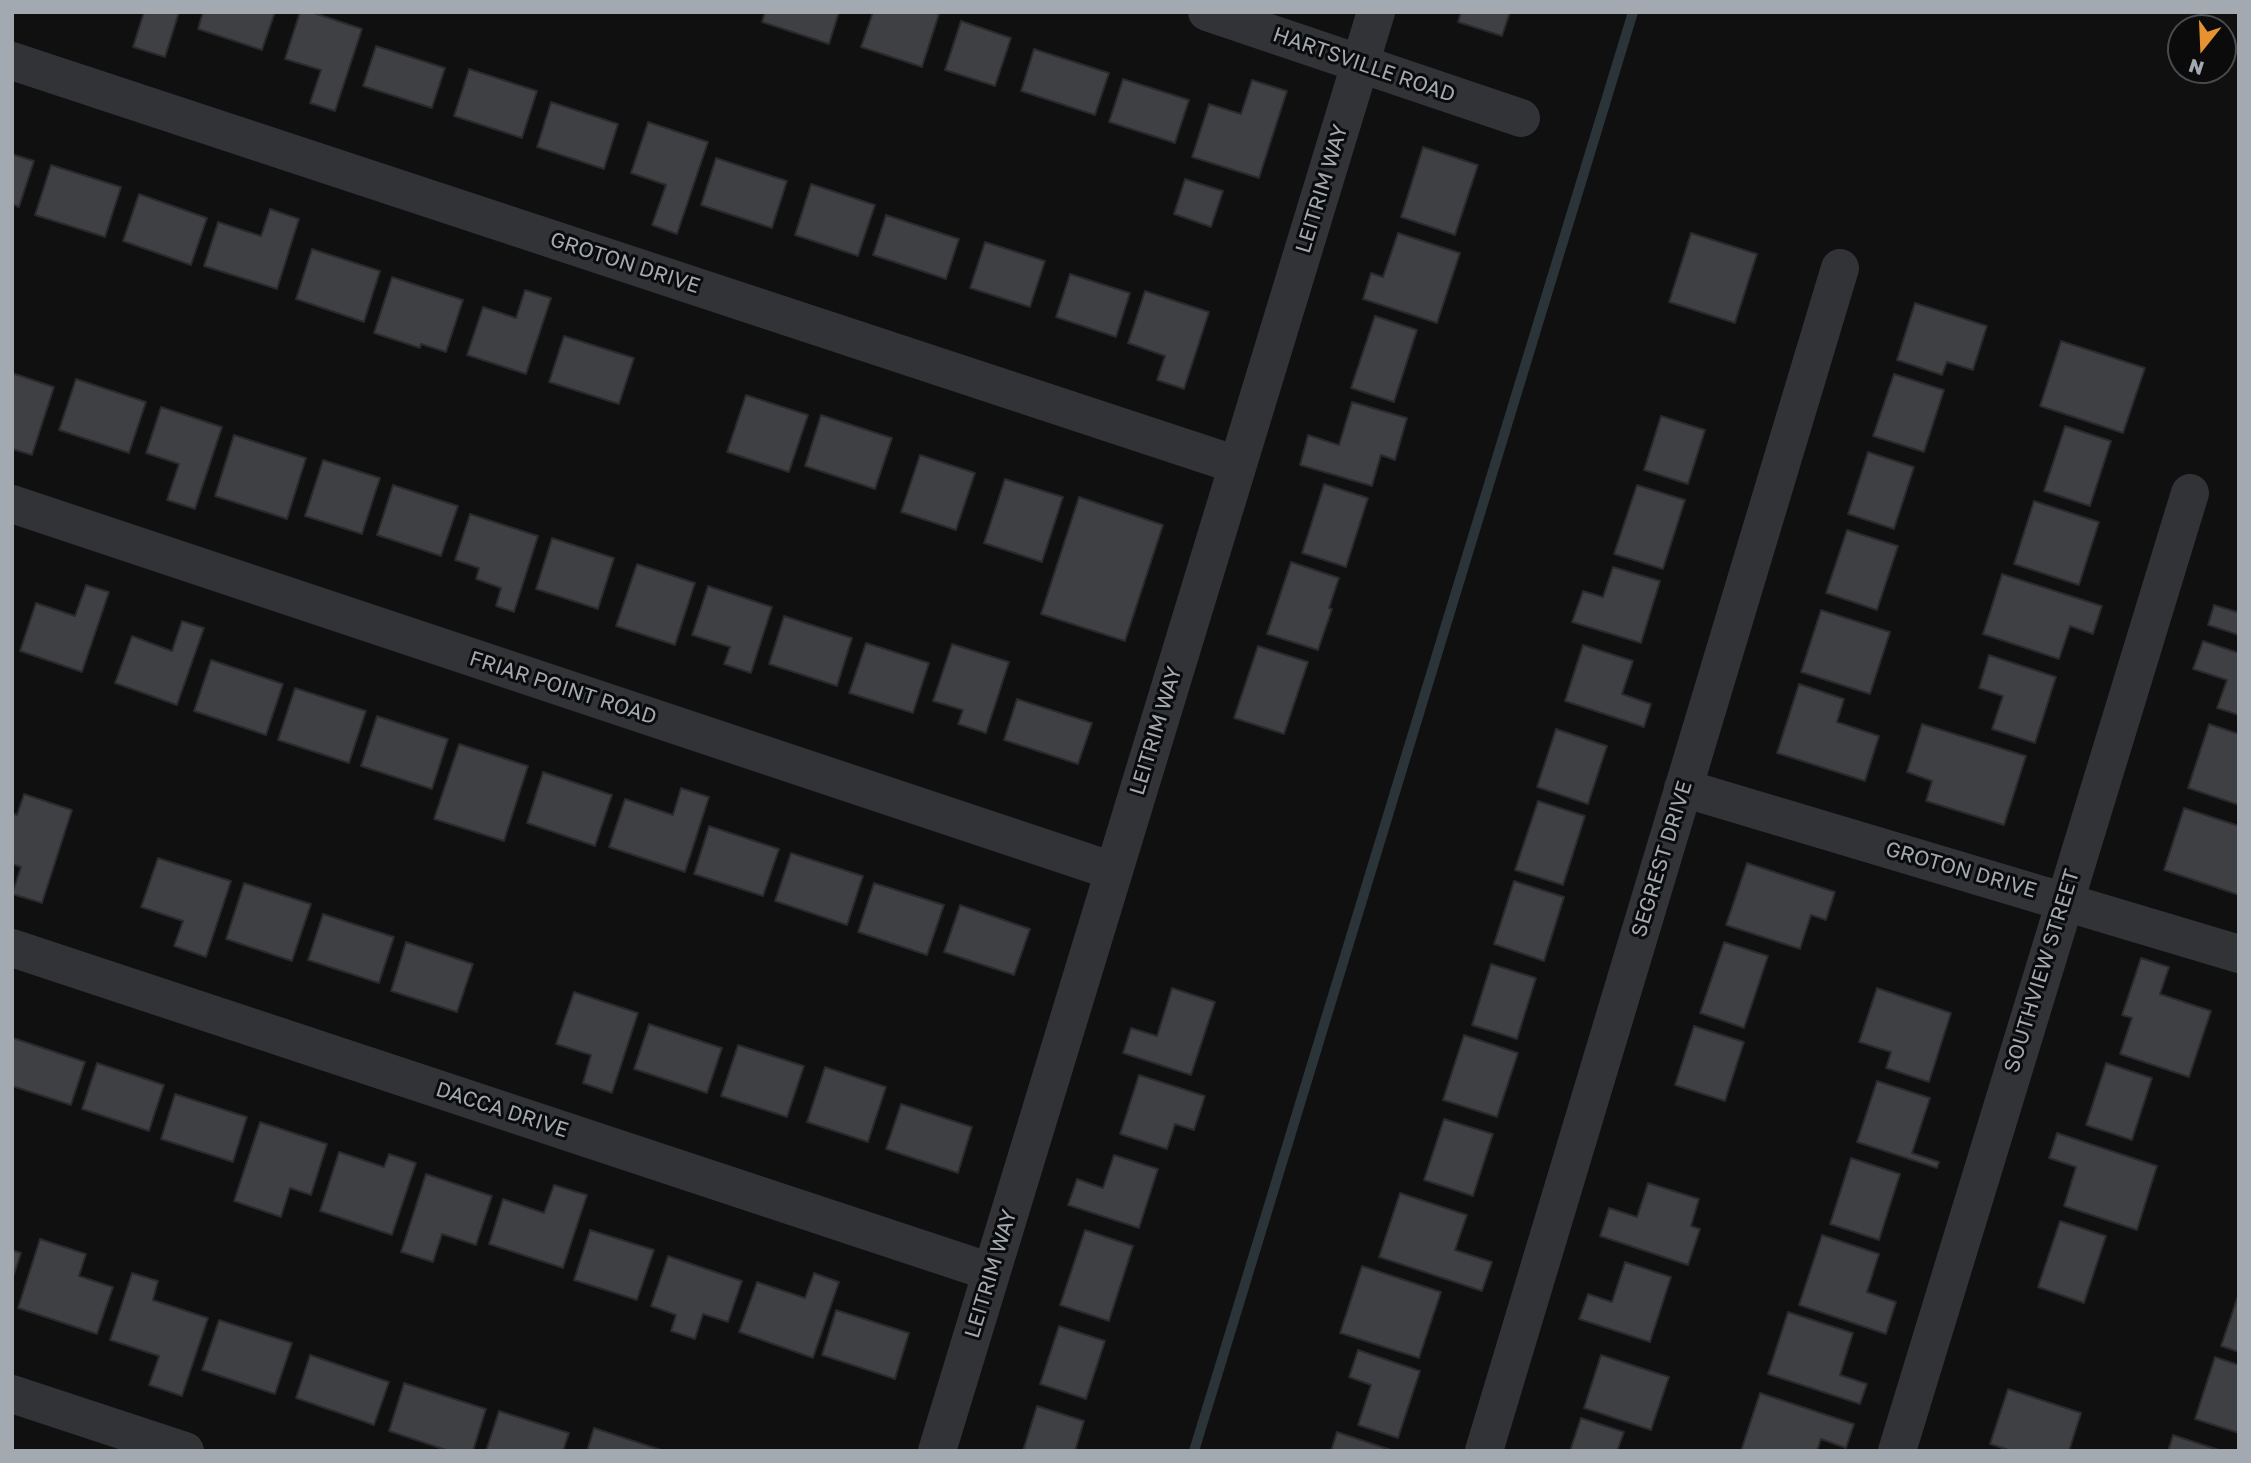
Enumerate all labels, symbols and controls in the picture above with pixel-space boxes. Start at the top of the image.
north arrow [2167,14,2237,84]
street label: HARTSVILLE ROAD [1270,22,1458,108]
text: N [2186,54,2206,81]
street label: LEITRIM WAY [1291,122,1353,256]
street label: GROTON DRIVE [547,227,703,299]
street label: FRIAR POINT ROAD [466,646,660,730]
street label: LEITRIM WAY [1125,664,1187,798]
street label: SEGREST DRIVE [1626,778,1698,940]
street label: GROTON DRIVE [1883,836,2039,904]
street label: SOUTHVIEW STREET [1999,866,2085,1076]
street label: DACCA DRIVE [433,1077,571,1143]
street label: LEITRIM WAY [960,1207,1022,1341]

